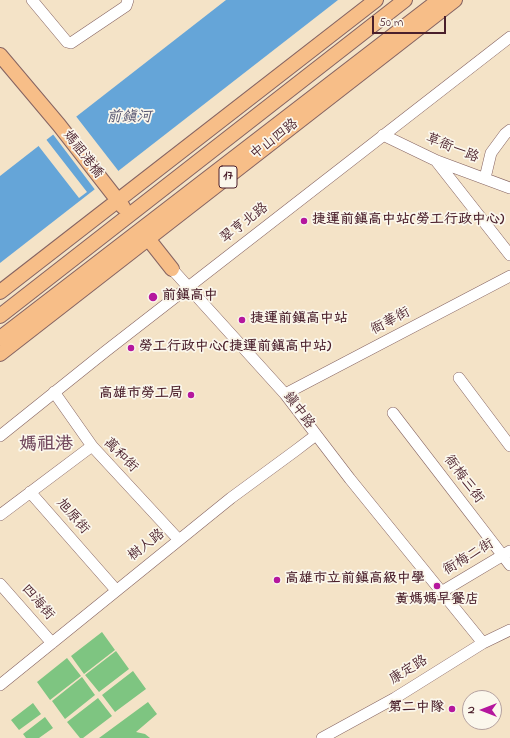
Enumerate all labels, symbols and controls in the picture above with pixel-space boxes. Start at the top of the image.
scale bar [374,8,448,34]
text: 50 m [379,14,403,32]
water label: 前鎮河 [107,110,151,128]
street label: 中山四路 [248,116,302,164]
street label: 媽祖港橋 [58,128,106,182]
street label: 草衙一路 [423,131,481,167]
road number: 17 [219,166,237,188]
street label: 翠亨北路 [218,200,272,248]
place label: 捷運前鎮高中站(勞工行政中心) [312,213,504,229]
marker: 捷運前鎮高中站(勞工行政中心) [299,216,309,226]
place label: 前鎮高中 [162,289,218,305]
marker: 前鎮高中 [147,291,159,303]
street label: 衙華街 [369,305,413,339]
place label: 捷運前鎮高中站 [250,312,348,328]
marker: 捷運前鎮高中站 [237,315,247,325]
place label: 勞工行政中心(捷運前鎮高中站) [139,340,331,356]
marker: 勞工行政中心(捷運前鎮高中站) [126,343,136,353]
place label: 高雄市勞工局 [99,387,183,403]
street label: 鎮中路 [279,389,317,433]
marker: 高雄市勞工局 [186,390,196,400]
district label: 媽祖港 [19,435,73,457]
street label: 萬和街 [99,435,141,477]
street label: 衙梅三街 [439,453,487,507]
street label: 旭原街 [52,496,92,538]
street label: 樹人路 [125,526,169,566]
street label: 衙梅二街 [441,536,497,580]
place label: 高雄市立前鎮高級中學 [285,572,425,588]
marker: 高雄市立前鎮高級中學 [272,575,282,585]
marker: 黃媽媽早餐店 [432,581,442,591]
street label: 四海街 [17,582,57,624]
place label: 黃媽媽早餐店 [395,593,479,609]
street label: 康定路 [387,653,431,689]
north arrow [462,690,502,730]
place label: 第二中隊 [388,701,444,717]
marker: 第二中隊 [447,704,457,714]
text: N [463,706,479,714]

